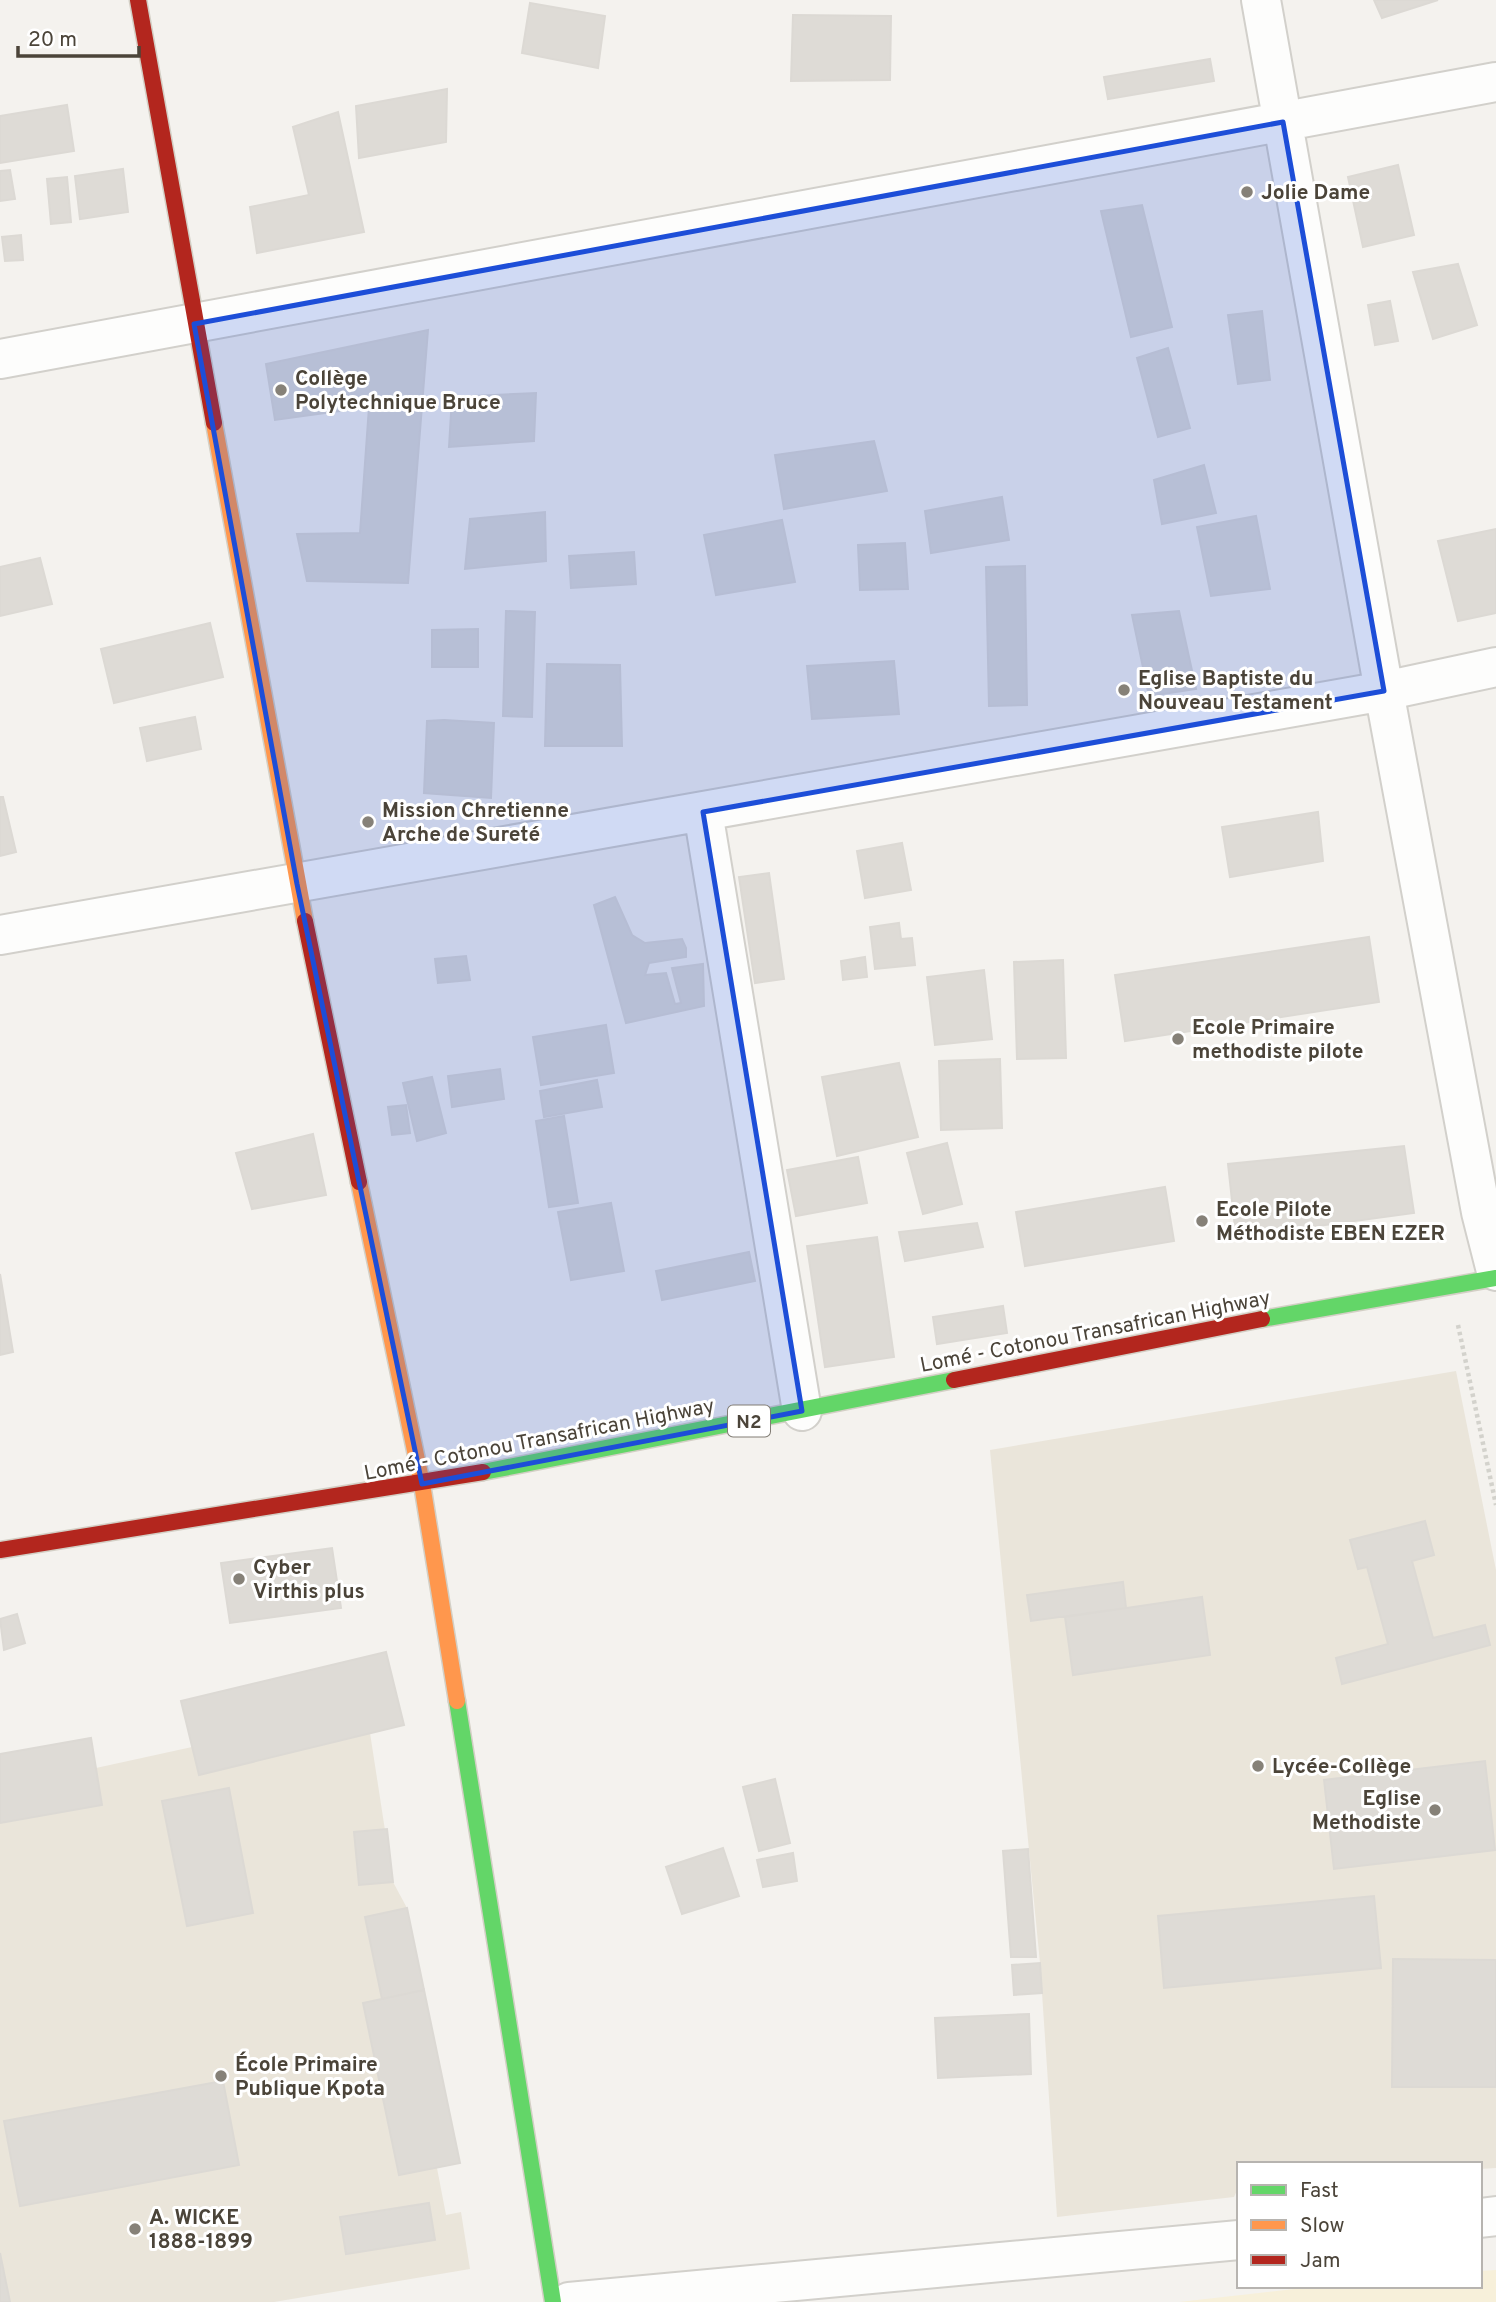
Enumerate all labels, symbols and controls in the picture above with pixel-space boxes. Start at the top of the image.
scale bar [18,14,138,58]
text: 20 m [28,27,77,54]
place label: Jolie Dame [1261,180,1370,207]
marker: Jolie Dame [1239,184,1255,200]
place label: Collège Polytechnique Bruce [295,366,501,417]
marker: Collège Polytechnique Bruce [273,382,289,398]
place label: Eglise Baptiste du Nouveau Testament [1138,666,1333,717]
marker: Eglise Baptiste du Nouveau Testament [1116,682,1132,698]
place label: Mission Chretienne Arche de Sureté [382,798,569,849]
marker: Mission Chretienne Arche de Sureté [360,814,376,830]
place label: Ecole Primaire methodiste pilote [1192,1015,1363,1066]
marker: Ecole Primaire methodiste pilote [1170,1031,1186,1047]
place label: Ecole Pilote Méthodiste EBEN EZER [1216,1197,1445,1248]
marker: Ecole Pilote Méthodiste EBEN EZER [1194,1213,1210,1229]
street label: Lomé - Cotonou Transafrican Highway [918,1285,1273,1380]
street label: Lomé - Cotonou Transafrican Highway [362,1393,717,1488]
road number: N2 [728,1406,770,1436]
place label: Cyber Virthis plus [253,1555,365,1606]
marker: Cyber Virthis plus [231,1571,247,1587]
place label: Lycée-Collège [1272,1754,1411,1781]
marker: Lycée-Collège [1250,1758,1266,1774]
place label: Eglise Methodiste [1312,1786,1421,1837]
marker: Eglise Methodiste [1427,1802,1443,1818]
place label: École Primaire Publique Kpota [235,2051,385,2103]
marker: École Primaire Publique Kpota [213,2068,229,2084]
legend [1237,2162,1482,2288]
text: Fast [1300,2178,1339,2205]
place label: A. WICKE 1888-1899 [149,2205,253,2256]
text: Slow [1300,2213,1345,2240]
marker: A. WICKE 1888-1899 [127,2221,143,2237]
text: Jam [1300,2248,1341,2275]

